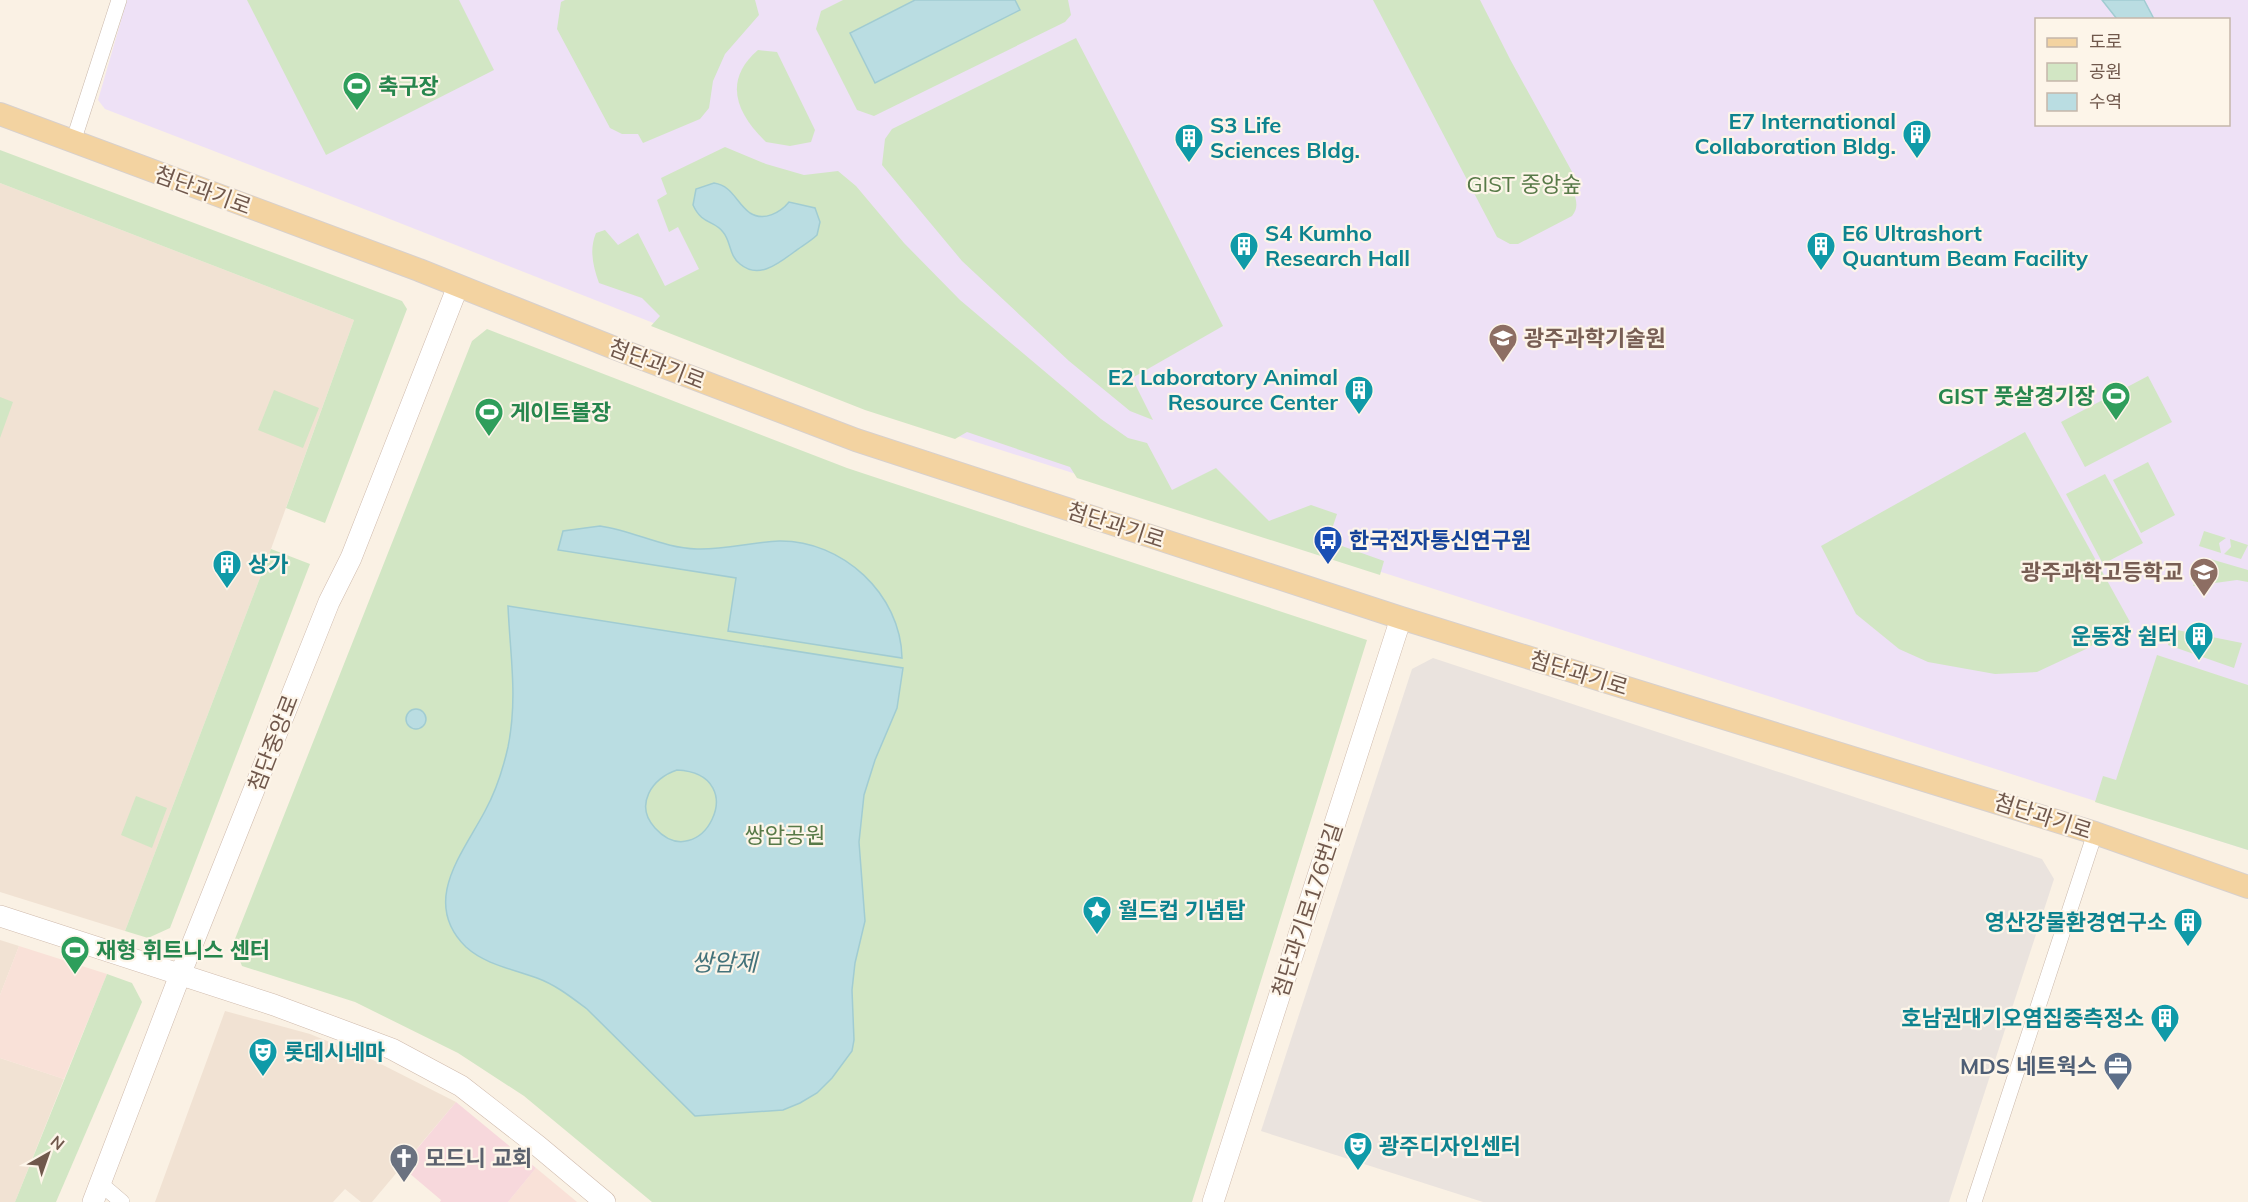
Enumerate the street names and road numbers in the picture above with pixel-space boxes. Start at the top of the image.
street label: 첨단과기로 [151,160,255,220]
street label: 첨단과기로 [605,333,709,395]
street label: 첨단과기로 [1064,496,1168,554]
street label: 첨단과기로 [1527,645,1631,701]
street label: 첨단중앙로 [242,691,304,795]
street label: 첨단과기로 [1991,787,2095,845]
street label: 첨단과기로176번길 [1266,819,1348,1001]

